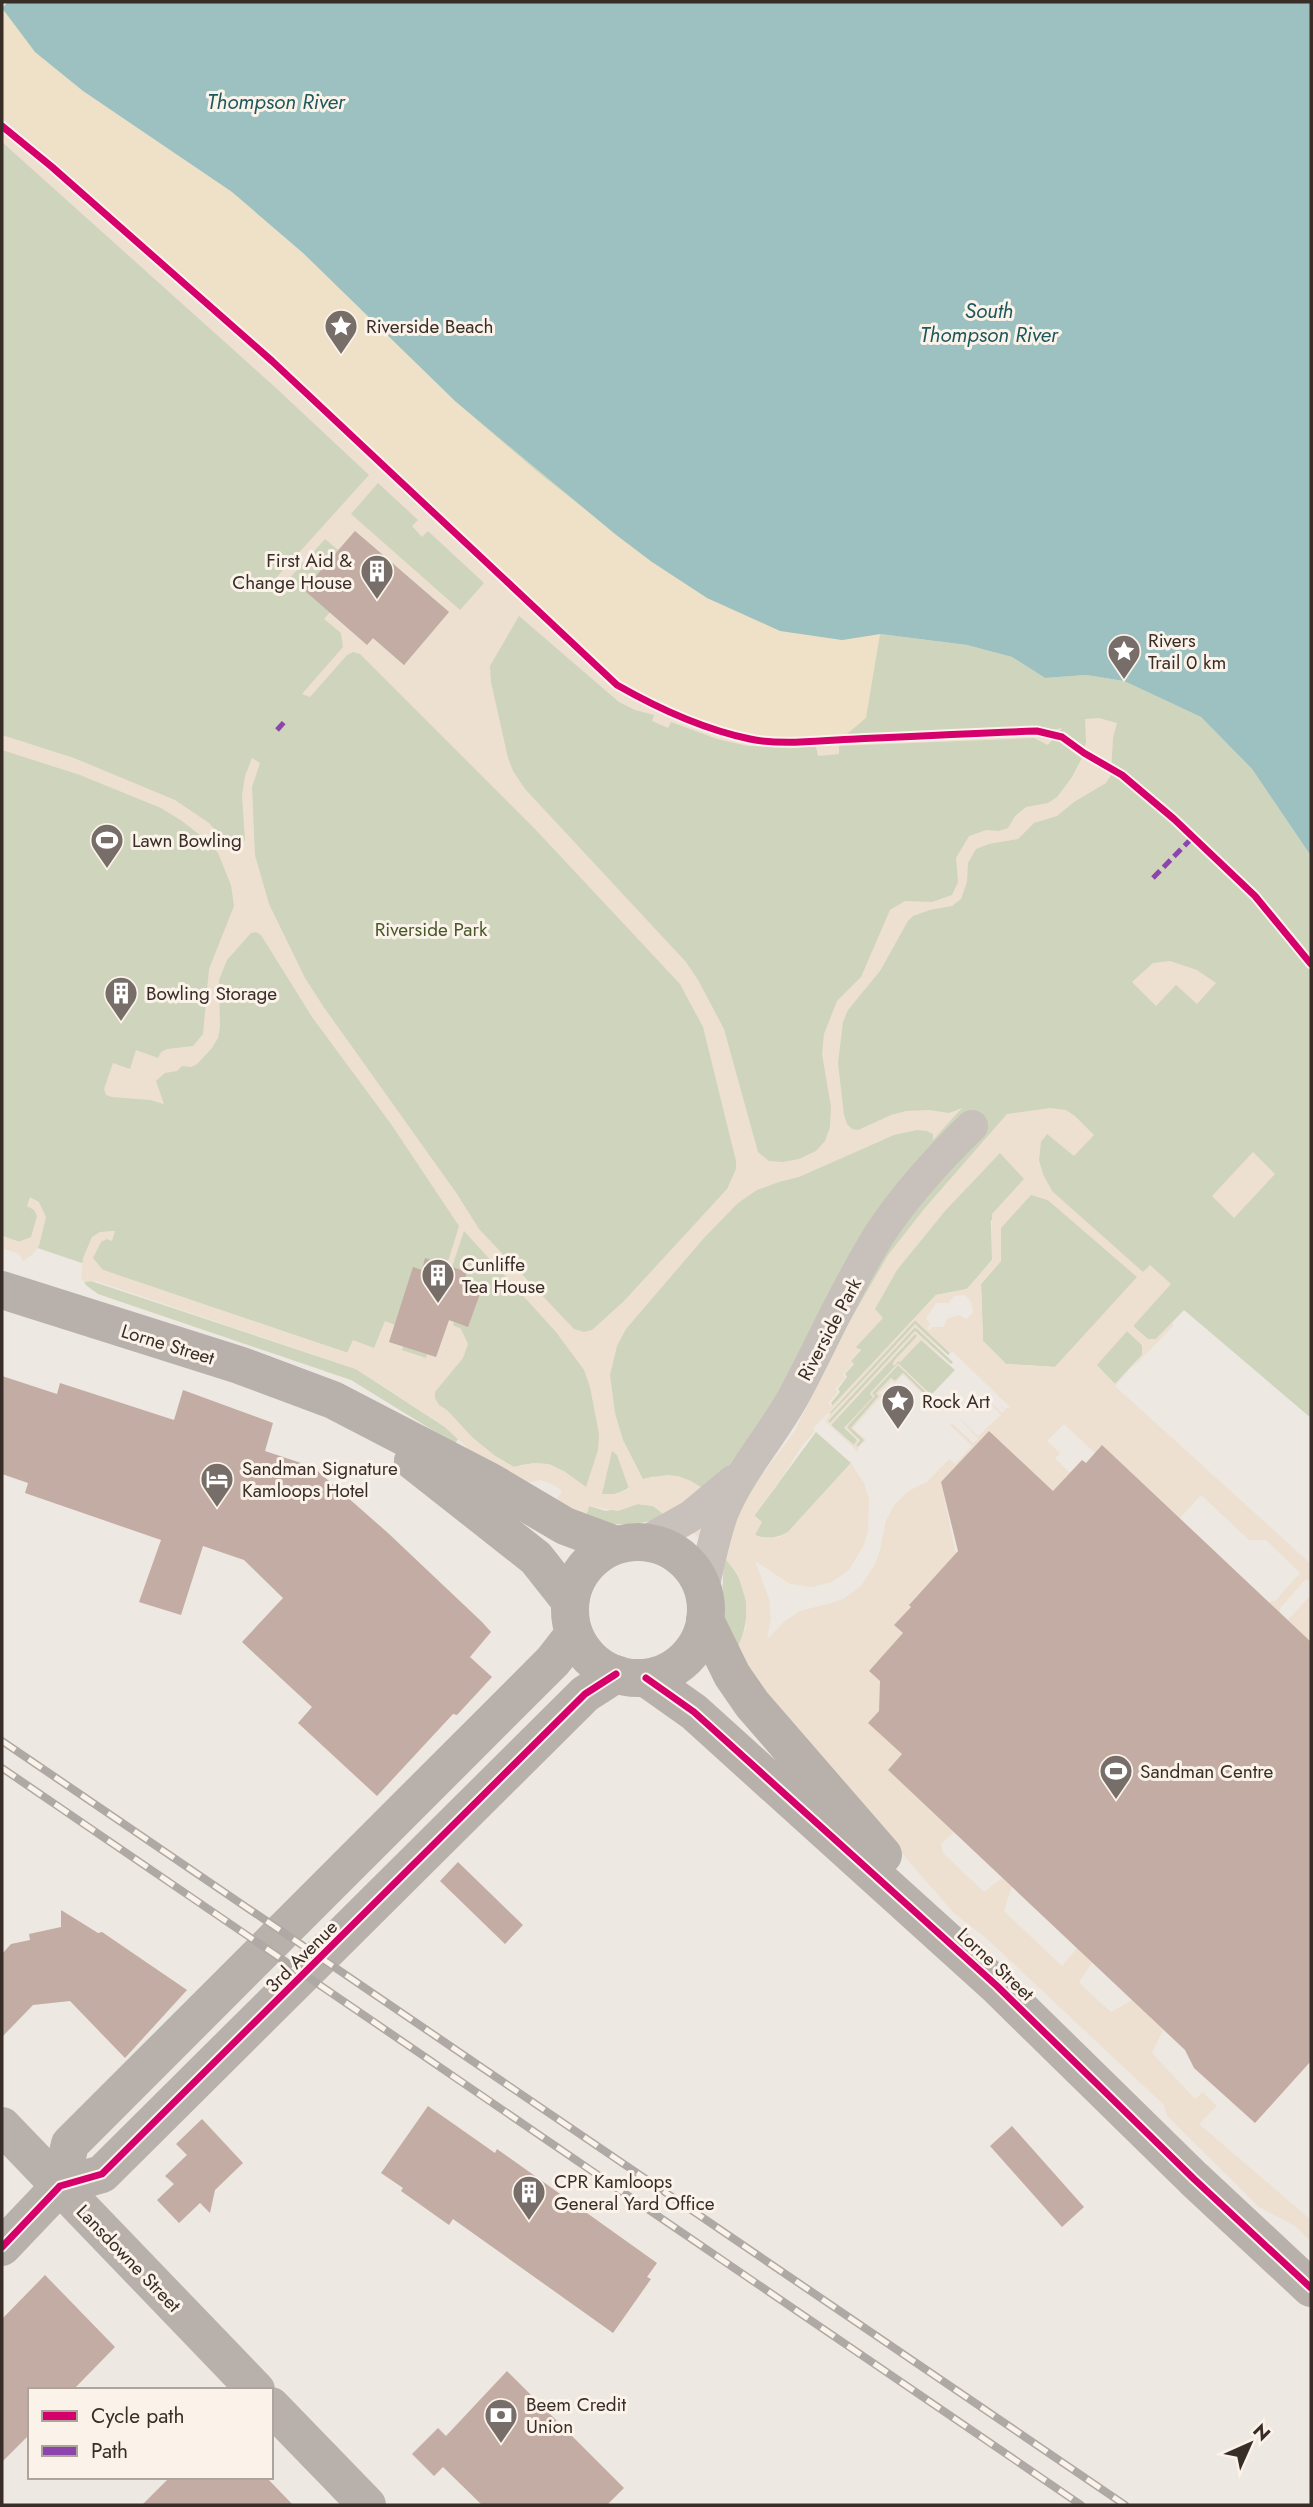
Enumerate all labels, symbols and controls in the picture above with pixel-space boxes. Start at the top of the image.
water label: Thompson River [207,87,346,117]
water label: South Thompson River [920,296,1059,350]
place icon: Riverside Beach [322,307,360,356]
place label: Riverside Beach [366,313,493,340]
place label: First Aid & Change House [232,547,352,596]
building icon: First Aid & Change House [358,552,396,601]
place label: Rivers Trail 0 km [1148,627,1226,676]
place icon: Rivers Trail 0 km [1105,632,1143,681]
sports icon: Lawn Bowling [88,821,126,870]
place label: Lawn Bowling [132,827,242,854]
park label: Riverside Park [375,916,488,943]
building icon: Bowling Storage [102,974,140,1023]
place label: Bowling Storage [146,980,277,1007]
place label: Cunliffe Tea House [462,1251,545,1300]
building icon: Cunliffe Tea House [419,1256,457,1305]
street label: Riverside Park [791,1273,868,1385]
street label: Lorne Street [118,1317,218,1372]
place icon: Rock Art [879,1382,917,1431]
place label: Rock Art [922,1388,990,1415]
place label: Sandman Signature Kamloops Hotel [242,1455,398,1504]
hotel icon: Sandman Signature Kamloops Hotel [198,1460,236,1509]
sports icon: Sandman Centre [1097,1752,1135,1801]
place label: Sandman Centre [1140,1758,1274,1785]
street label: 3rd Avenue [259,1914,344,1999]
street label: Lorne Street [951,1922,1040,2007]
place label: CPR Kamloops General Yard Office [554,2168,715,2217]
building icon: CPR Kamloops General Yard Office [510,2173,548,2222]
street label: Lansdowne Street [70,2199,187,2318]
legend [28,2388,273,2479]
place label: Beem Credit Union [526,2391,626,2440]
bank icon: Beem Credit Union [482,2396,520,2445]
text: Cycle path [91,2401,184,2431]
north arrow [1215,2409,1285,2479]
text: N [1247,2417,1277,2447]
text: Path [91,2436,128,2466]

